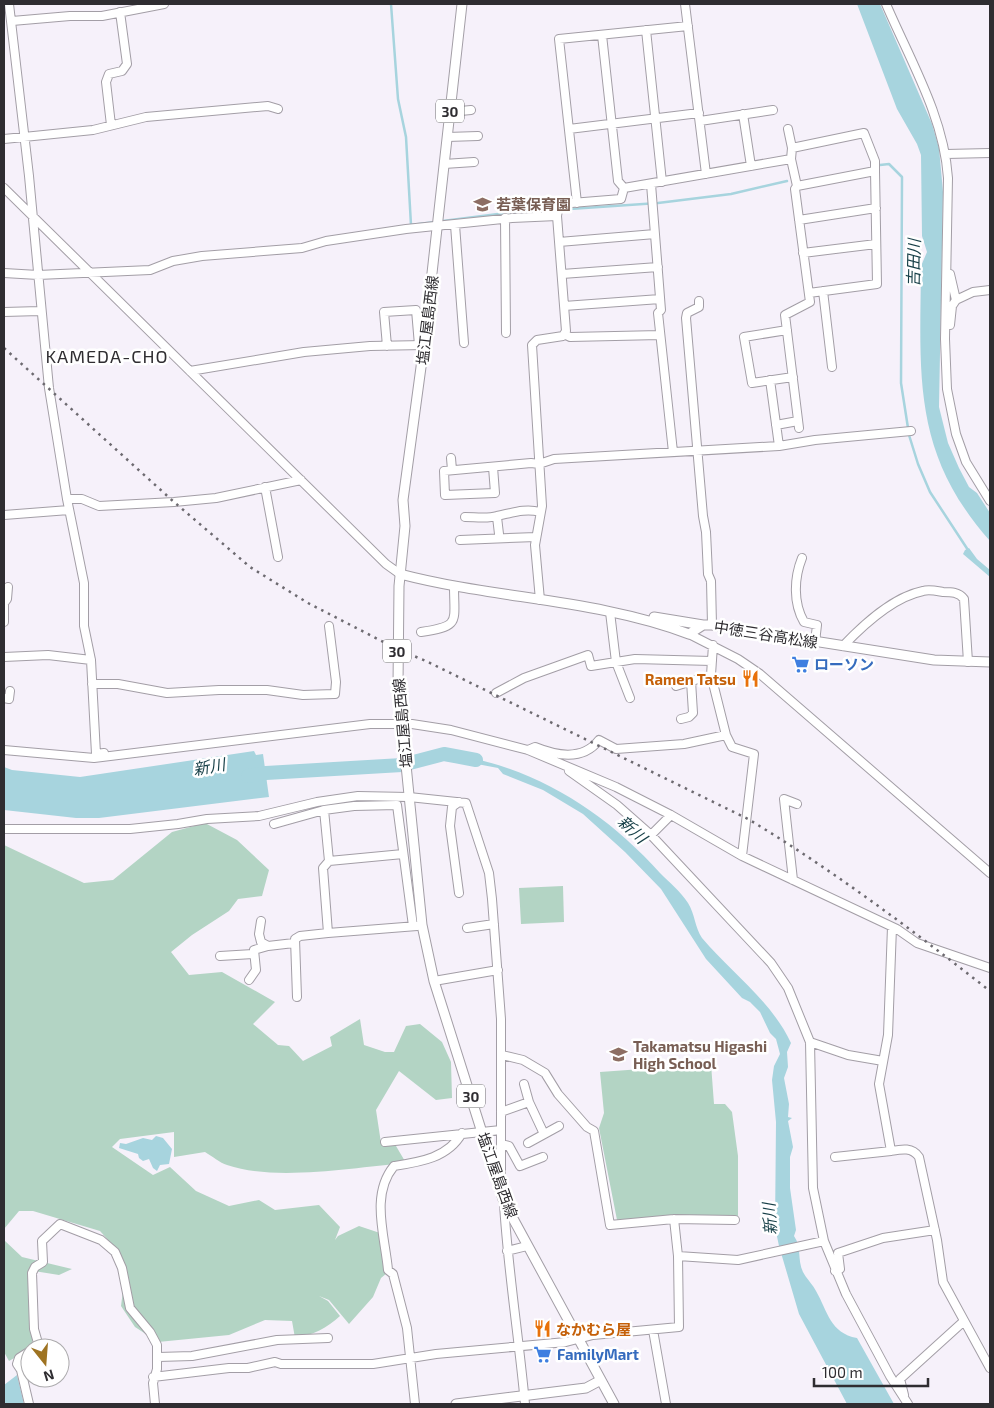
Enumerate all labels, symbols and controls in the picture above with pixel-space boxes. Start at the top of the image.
road number: 30 [436,100,464,122]
school or university icon: 若葉保育園 [472,194,492,214]
place label: 若葉保育園 [496,195,571,213]
water label: 吉田川 [903,237,923,287]
street label: 塩江屋島西線 [413,274,441,366]
district label: KAMEDA-CHO [45,345,169,367]
street label: 中徳三谷高松線 [713,617,819,651]
road number: 30 [383,640,411,662]
supermarket icon: ローソン [790,654,810,674]
place label: ローソン [814,655,874,673]
restaurant icon: Ramen Tatsu [740,669,760,689]
place label: Ramen Tatsu [645,670,736,688]
street label: 塩江屋島西線 [389,677,415,769]
water label: 新川 [192,754,228,778]
water label: 新川 [615,811,653,848]
place label: Takamatsu Higashi High School [633,1037,767,1072]
school or university icon: Takamatsu Higashi High School [609,1045,629,1065]
road number: 30 [457,1084,485,1108]
street label: 塩江屋島西線 [474,1130,522,1220]
water label: 新川 [758,1200,780,1236]
restaurant icon: なかむら屋 [532,1319,552,1339]
place label: なかむら屋 [556,1320,631,1338]
north arrow [20,1338,70,1388]
supermarket icon: FamilyMart [533,1344,553,1364]
place label: FamilyMart [557,1345,639,1364]
scale bar [814,1356,928,1388]
text: 100 m [822,1363,863,1381]
text: N [42,1366,56,1386]

